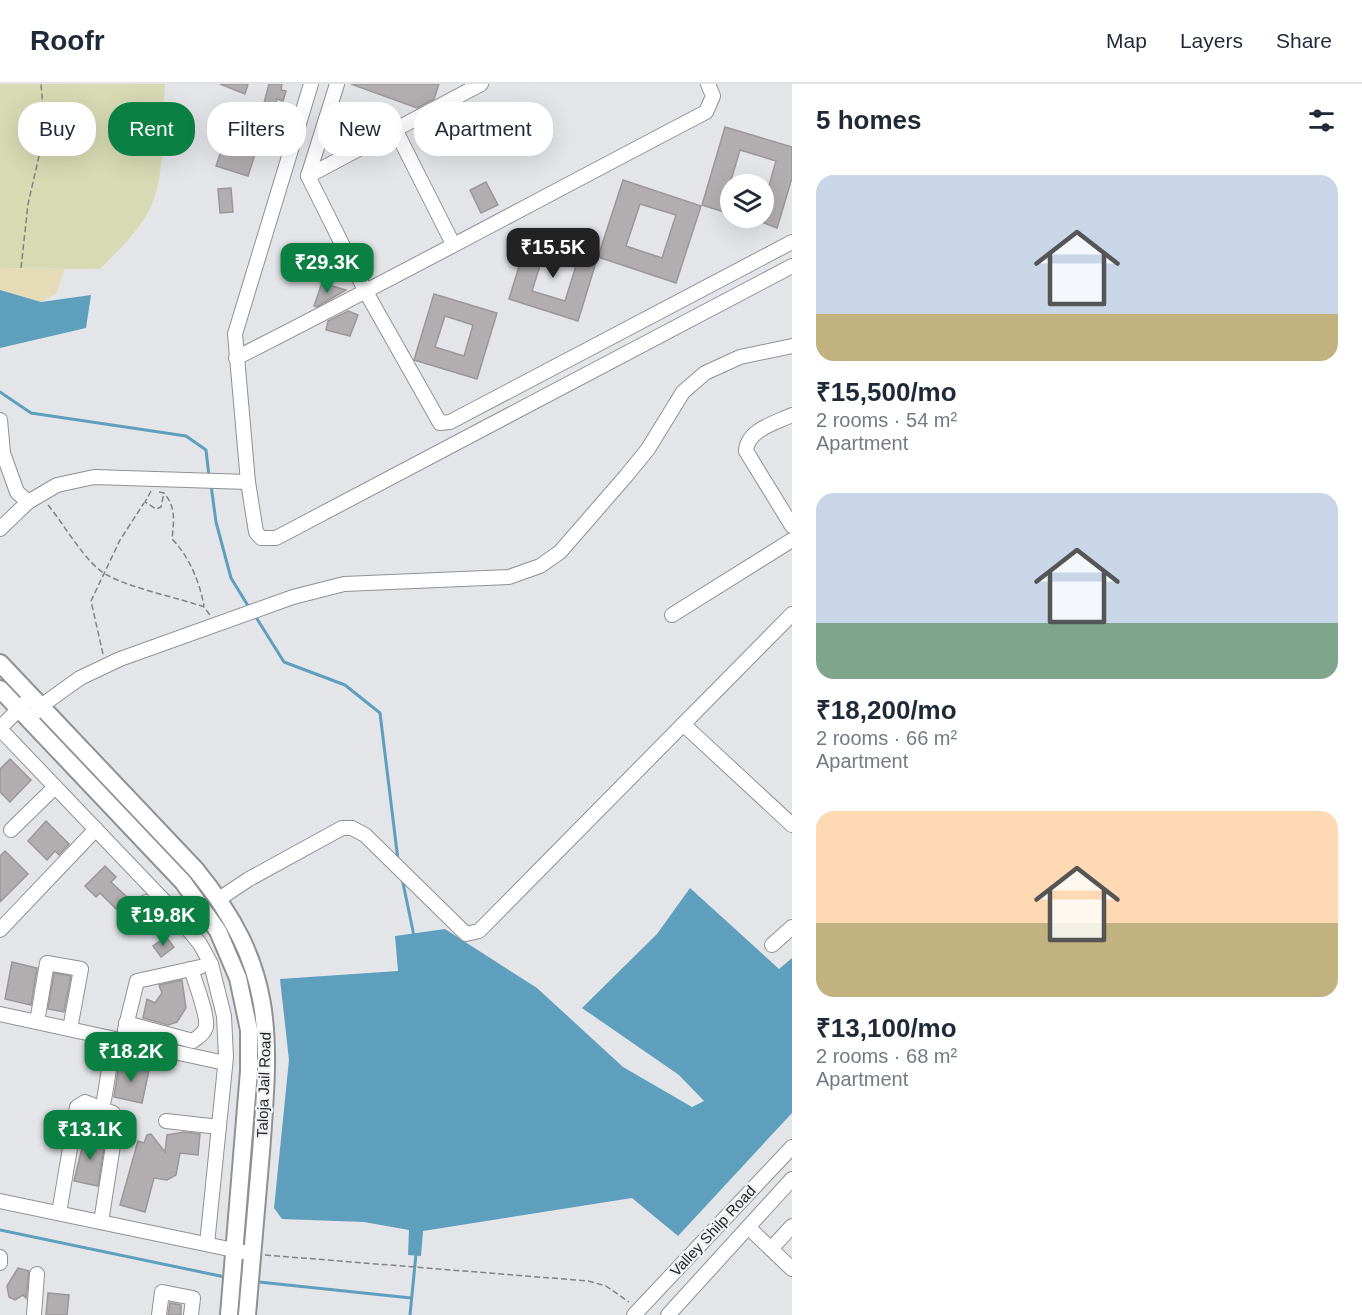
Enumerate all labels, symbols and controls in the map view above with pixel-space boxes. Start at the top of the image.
text: Roofr [30,25,105,56]
text: Map [1106,29,1147,52]
text: Layers [1180,29,1243,52]
text: Share [1276,29,1332,52]
chip: Buy [18,102,96,156]
chip: Rent [108,102,195,156]
chip: Filters [207,102,306,156]
chip: New [318,102,402,156]
chip: Apartment [414,102,553,156]
icon: filters [1305,104,1338,137]
text: 5 homes [816,105,922,135]
map controls [720,174,774,228]
button: layers [720,174,774,228]
icon: home [1023,214,1131,322]
pin: ₹15.5K [504,228,602,279]
text: ₹15.5K [521,236,585,258]
pin: ₹29.3K [278,243,376,294]
text: ₹29.3K [295,251,359,273]
text: ₹15,500/mo [816,377,957,407]
text: 2 rooms · 54 m² [816,409,957,431]
text: Apartment [816,432,908,454]
icon: home [1023,532,1131,640]
text: ₹18,200/mo [816,695,957,725]
text: 2 rooms · 66 m² [816,727,957,749]
text: Apartment [816,750,908,772]
icon: home [1023,850,1131,958]
pin: ₹19.8K [114,896,212,947]
text: ₹19.8K [131,904,195,926]
text: ₹13,100/mo [816,1013,957,1043]
pin: ₹18.2K [82,1032,180,1083]
street label: Taloja Jail Road [253,1032,274,1138]
text: ₹18.2K [99,1040,163,1062]
text: 2 rooms · 68 m² [816,1045,957,1067]
text: Apartment [816,1068,908,1090]
pin: ₹13.1K [41,1110,139,1161]
text: ₹13.1K [58,1118,122,1140]
street label: Valley Shilp Road [666,1182,759,1279]

